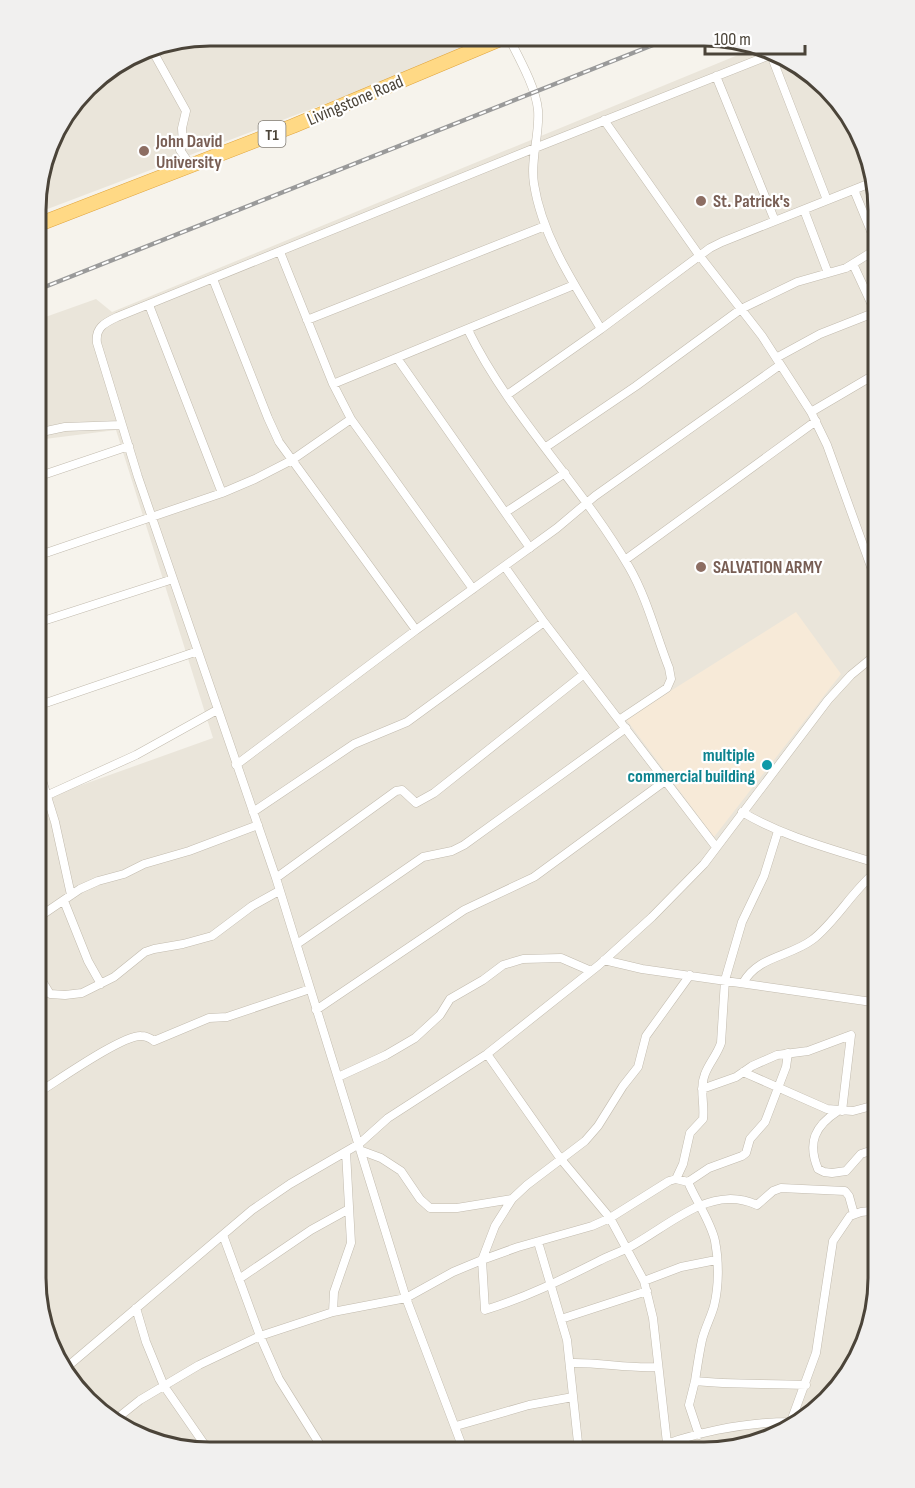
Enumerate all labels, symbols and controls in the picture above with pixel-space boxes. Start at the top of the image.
scale bar [705,18,806,56]
text: 100 m [714,29,751,50]
street label: Livingstone Road [304,71,406,130]
road number: T1 [258,121,286,147]
place label: John David University [155,131,222,173]
marker: John David University [137,144,151,158]
place label: St. Patrick's [713,191,790,212]
marker: St. Patrick's [694,194,708,208]
place label: SALVATION ARMY [713,557,823,578]
marker: SALVATION ARMY [694,560,708,574]
place label: multiple commercial building [628,745,755,787]
marker: multiple commercial building [760,758,774,772]

